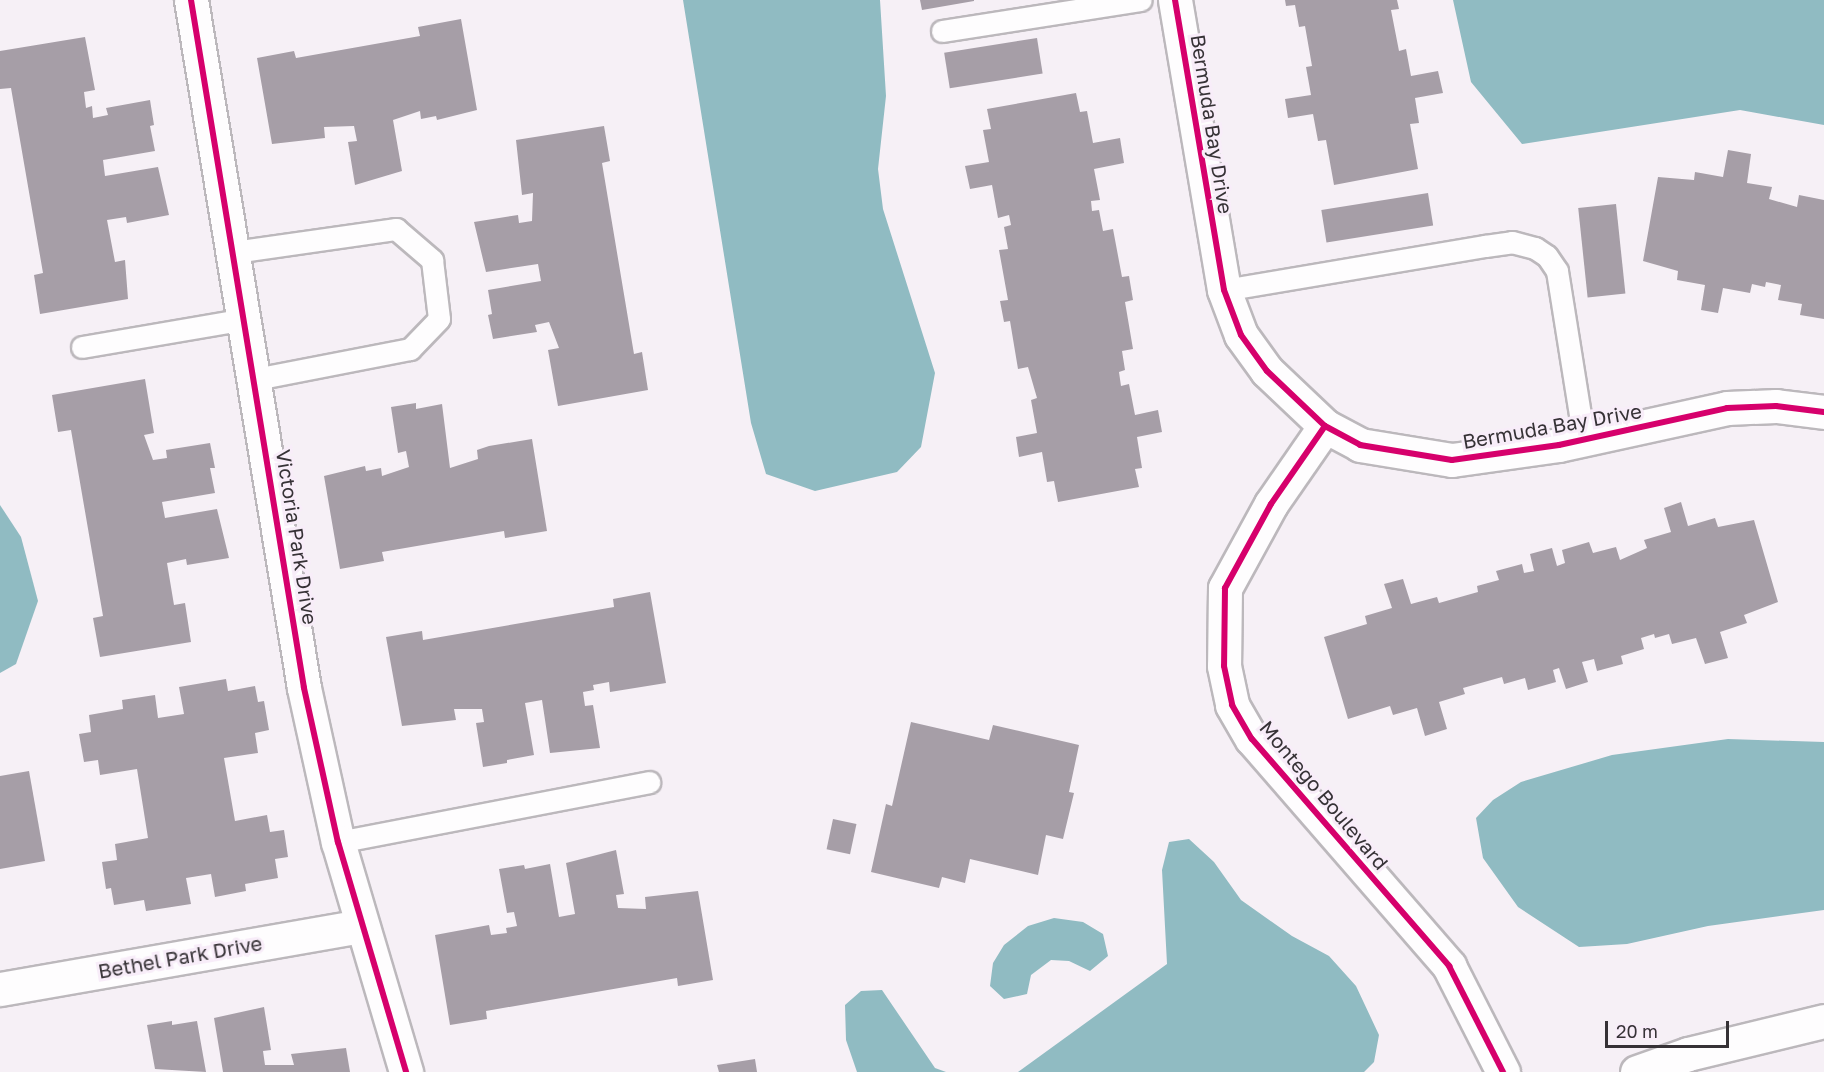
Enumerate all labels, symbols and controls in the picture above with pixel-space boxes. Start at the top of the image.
street label: Bermuda Bay Drive [1186,33,1238,215]
street label: Bermuda Bay Drive [1461,398,1643,454]
street label: Victoria Park Drive [271,448,323,626]
street label: Montego Boulevard [1255,716,1393,874]
street label: Bethel Park Drive [96,931,264,983]
scale bar [1608,1009,1732,1047]
text: 20 m [1616,1020,1658,1042]

